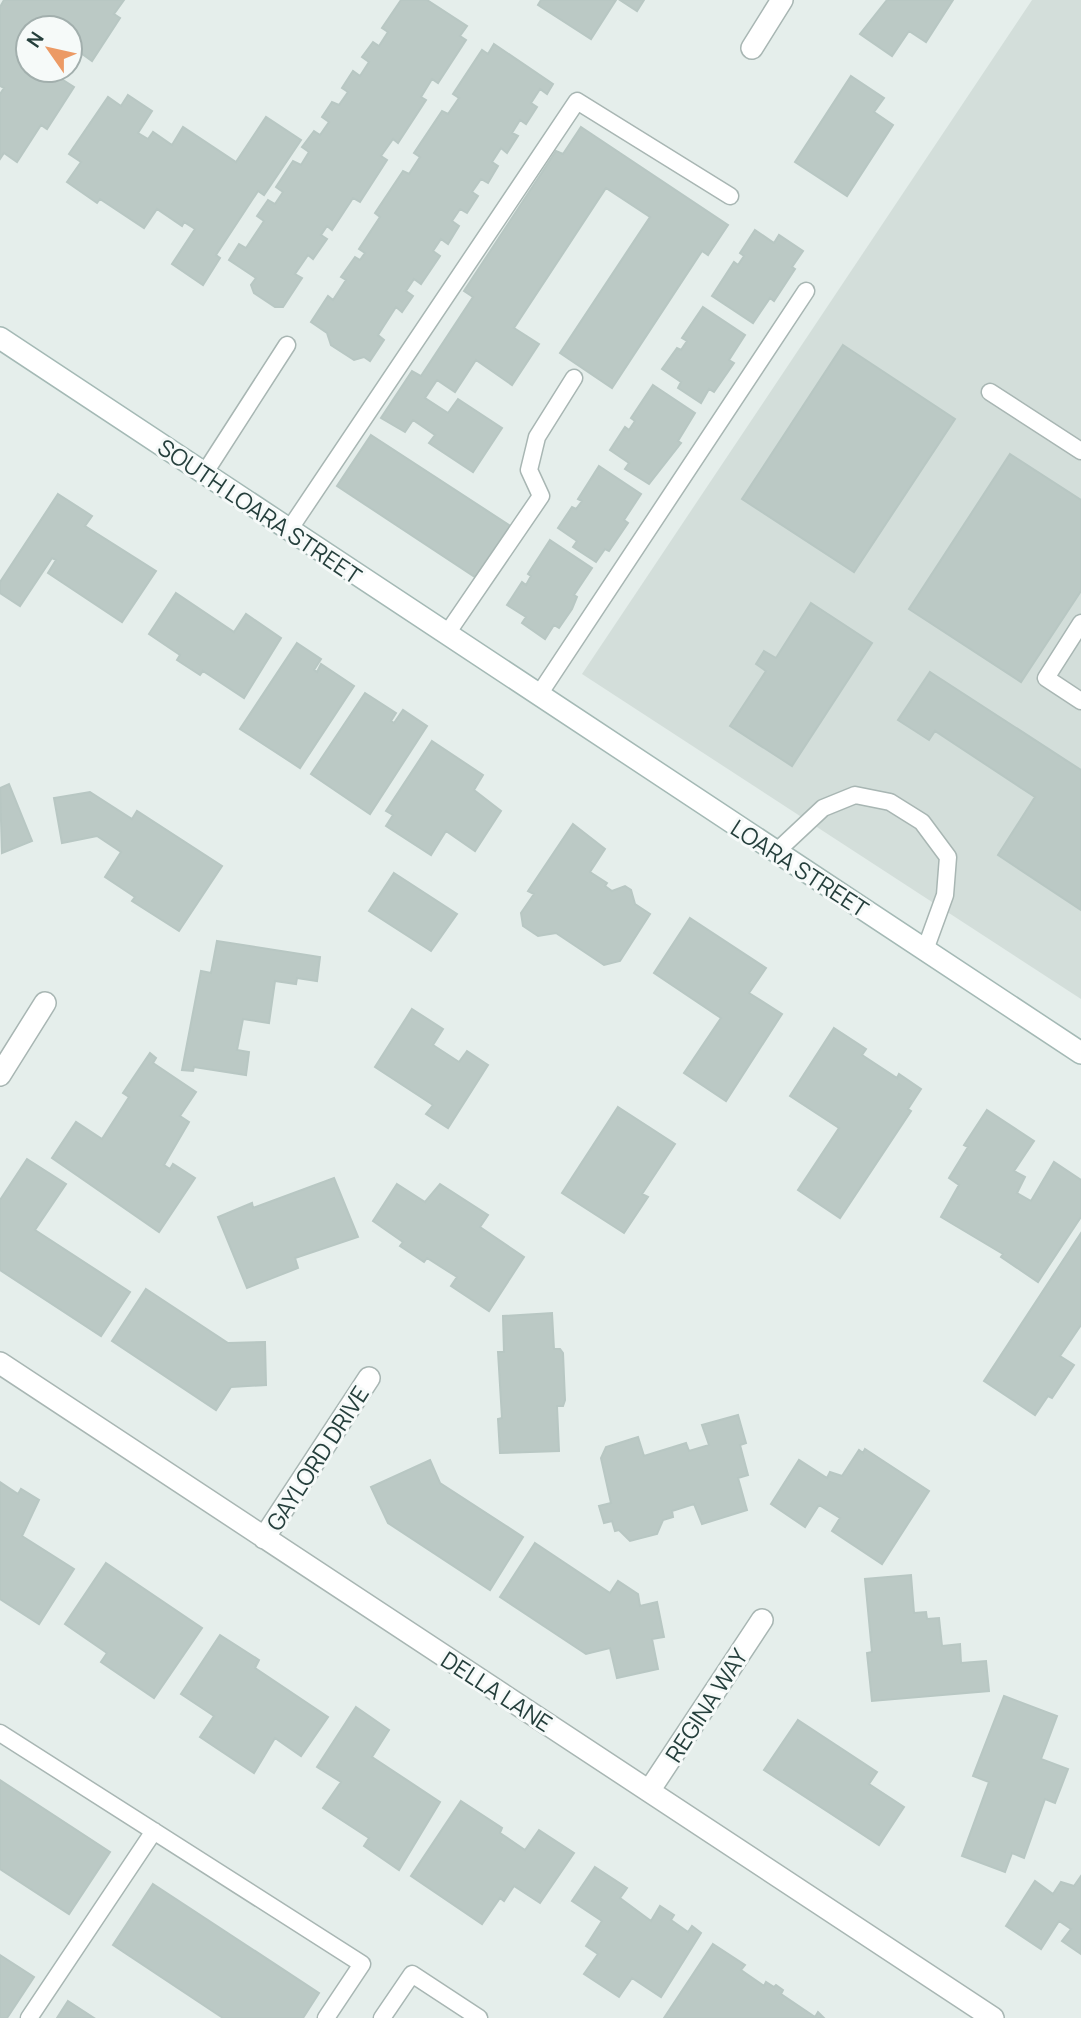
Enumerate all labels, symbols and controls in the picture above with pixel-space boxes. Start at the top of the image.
north arrow [14,14,84,84]
text: N [20,27,50,52]
street label: SOUTH LOARA STREET [152,431,368,591]
street label: LOARA STREET [725,812,875,925]
street label: GAYLORD DRIVE [258,1379,376,1537]
street label: REGINA WAY [657,1642,755,1768]
street label: DELLA LANE [435,1643,559,1739]

